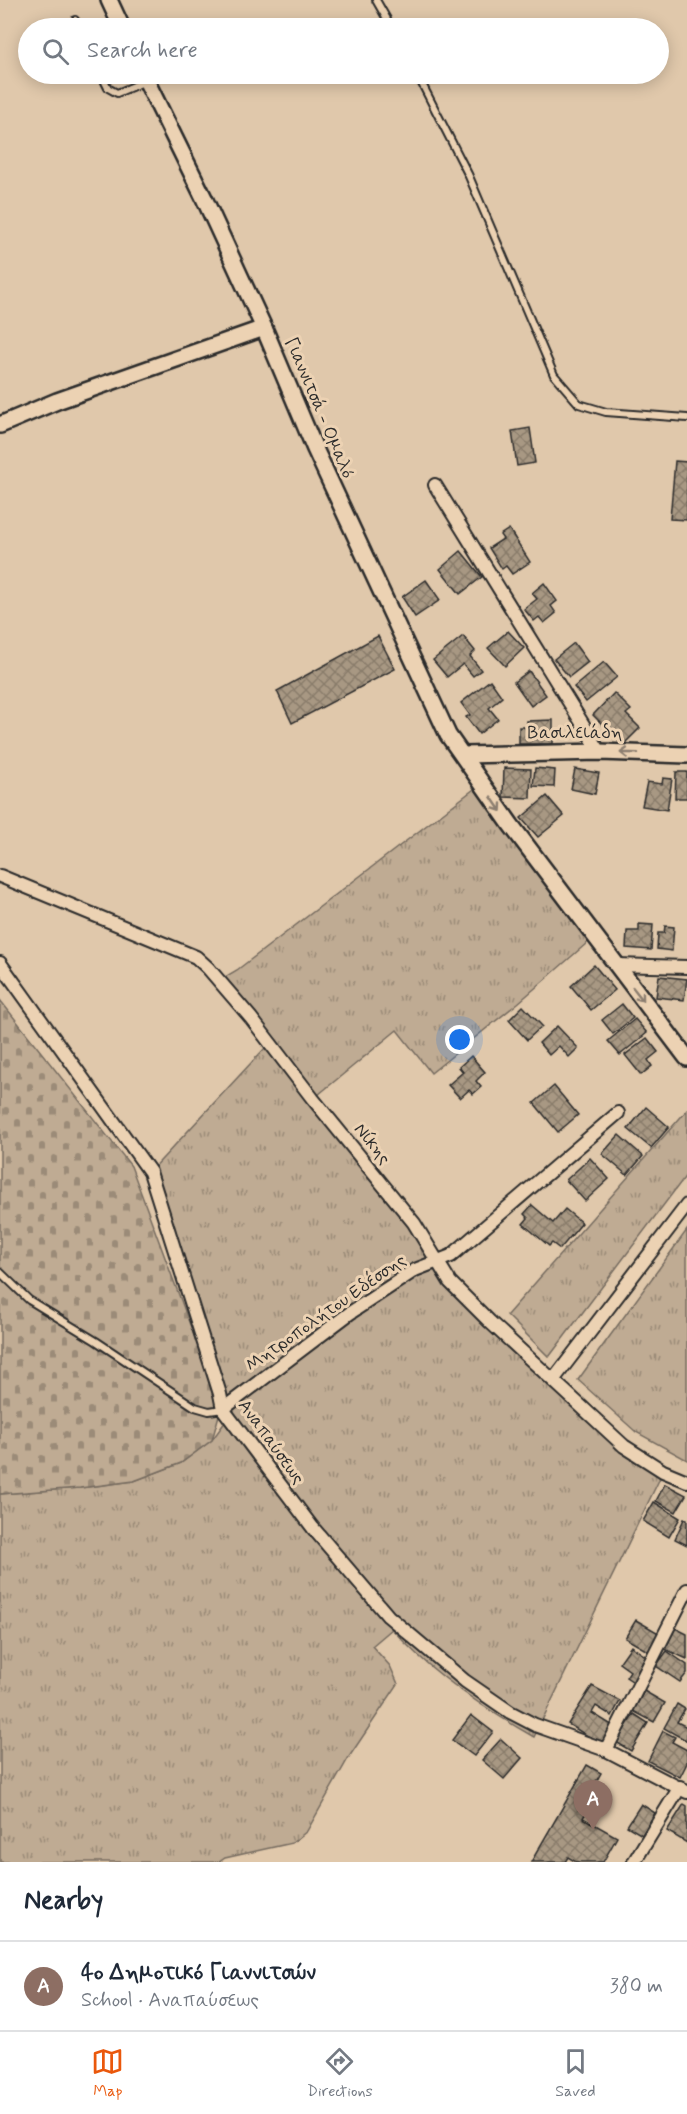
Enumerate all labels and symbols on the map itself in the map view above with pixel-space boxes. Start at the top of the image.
street label: Γιαννιτσά - Ομαλό [279,334,359,482]
street label: Βασιλειάδη [528,721,622,745]
one-way arrow [619,747,639,759]
one-way arrow [490,795,502,812]
one-way arrow [632,985,645,1001]
your location [445,1025,474,1054]
street label: Νίκης [348,1118,396,1170]
street label: Μητροπολήτου Εδέσσης [240,1248,411,1378]
street label: Αναπαύσεως [232,1395,310,1489]
pin: A [574,1780,612,1830]

